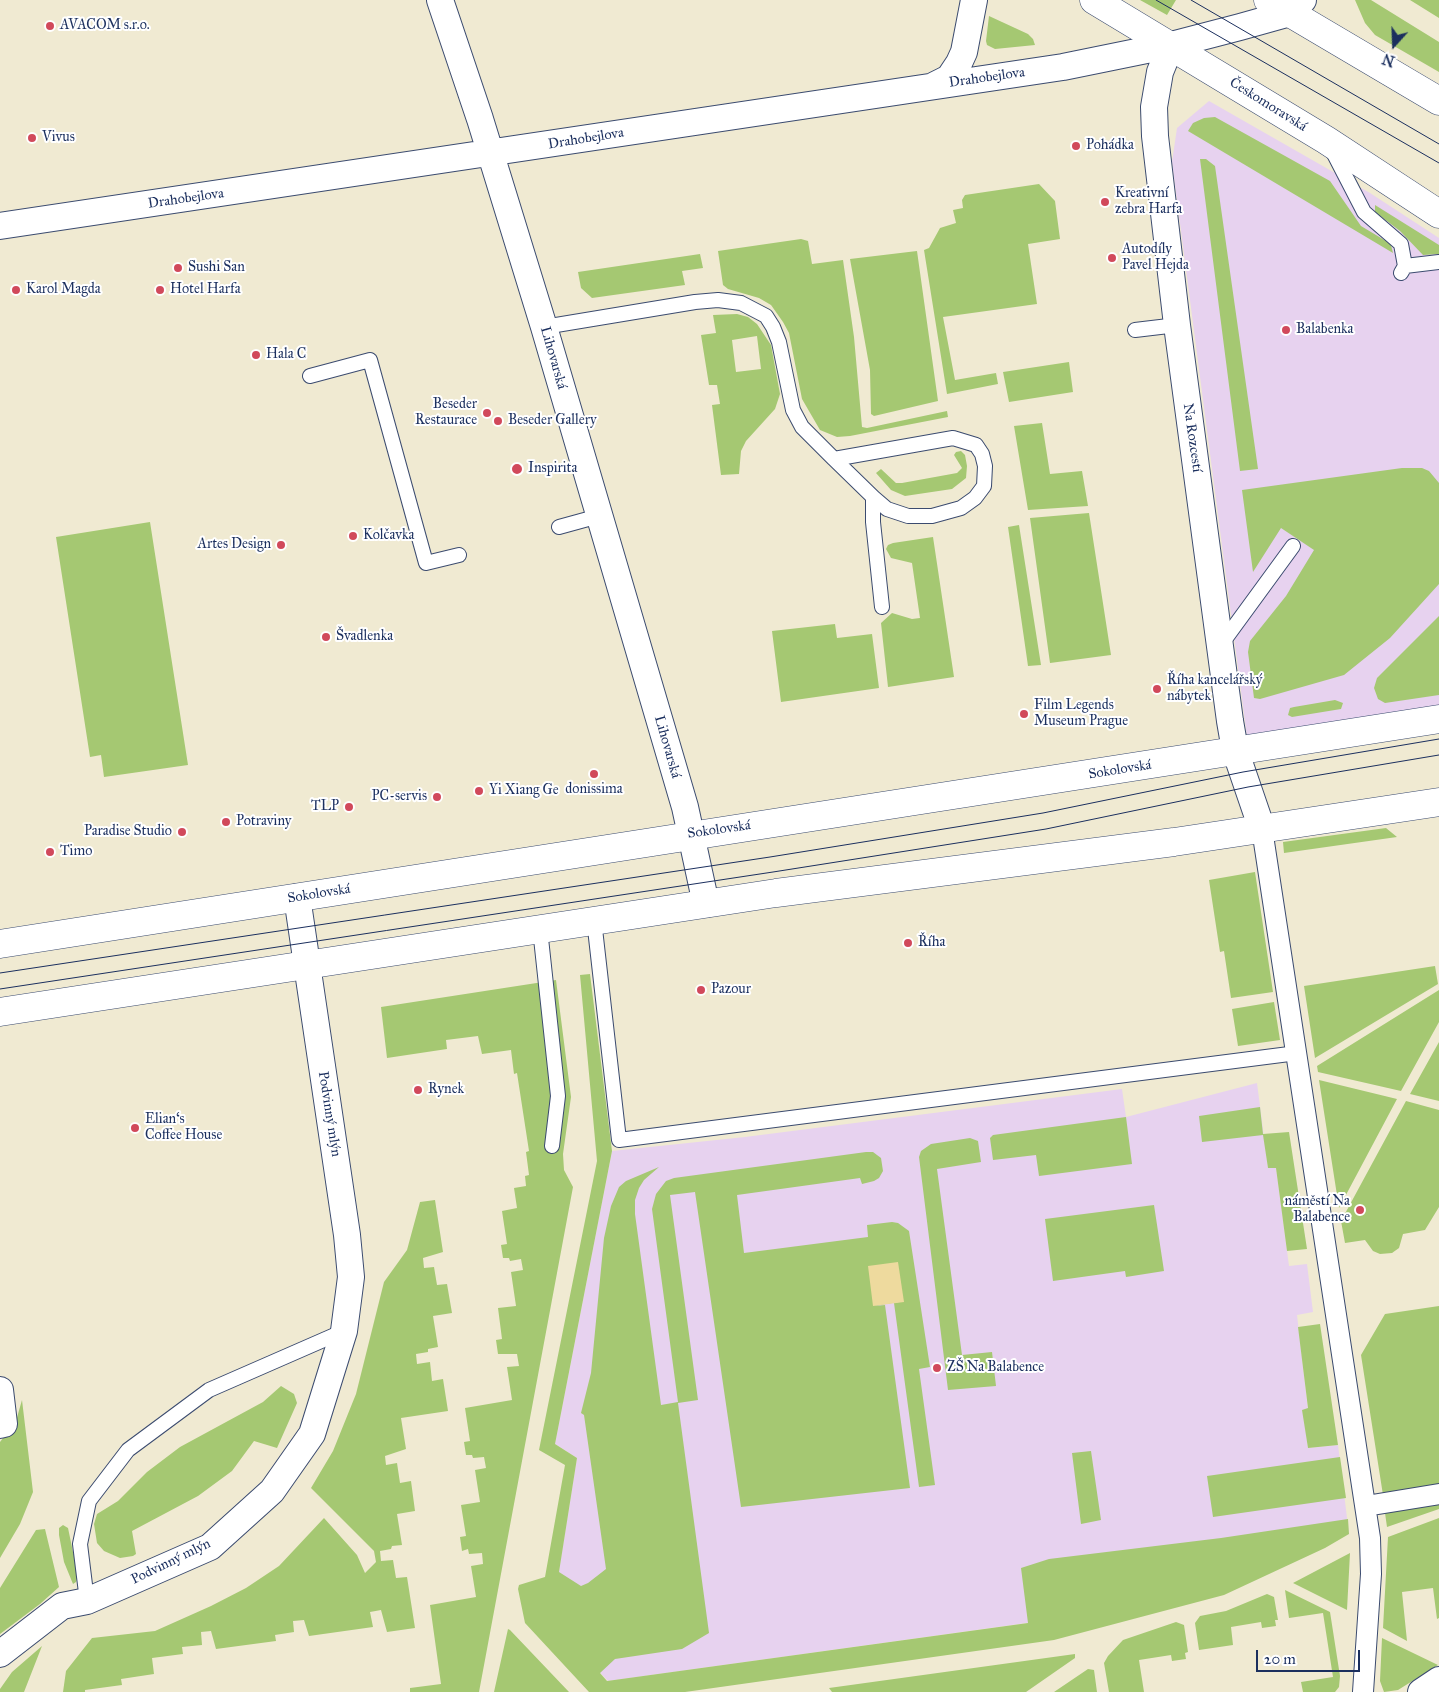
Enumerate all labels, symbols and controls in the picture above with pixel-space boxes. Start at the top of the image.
place label: AVACOM s.r.o. [60,18,150,34]
marker: AVACOM s.r.o. [44,20,56,32]
north arrow [1369,20,1419,70]
text: N [1380,50,1397,70]
street label: Drahobejlova [948,64,1026,92]
street label: Českomoravská [1226,75,1310,135]
street label: Drahobejlova [547,125,625,153]
place label: Vivus [42,130,75,146]
marker: Vivus [26,132,38,144]
place label: Pohádka [1086,138,1134,154]
marker: Pohádka [1070,140,1082,152]
street label: Drahobejlova [147,185,225,213]
place label: Kreativní zebra Harfa [1115,186,1182,218]
marker: Kreativní zebra Harfa [1099,196,1111,208]
place label: Autodíly Pavel Hejda [1122,242,1189,274]
marker: Autodíly Pavel Hejda [1106,252,1118,264]
place label: Sushi San [188,260,245,276]
marker: Sushi San [172,262,184,274]
place label: Karol Magda [26,282,101,298]
place label: Hotel Harfa [170,282,241,298]
marker: Karol Magda [10,284,22,296]
marker: Hotel Harfa [154,284,166,296]
place label: Balabenka [1296,322,1353,338]
marker: Balabenka [1280,324,1292,336]
street label: Lihovarská [536,325,570,391]
place label: Hala C [266,347,306,363]
marker: Hala C [250,349,262,361]
place label: Beseder Restaurace [415,397,477,430]
street label: Na Rozcestí [1179,402,1205,474]
marker: Beseder Restaurace [481,407,493,419]
place label: Beseder Gallery [508,413,596,429]
marker: Beseder Gallery [492,415,504,427]
place label: Inspirita [528,461,577,477]
marker: Inspirita [510,462,524,476]
place label: Kolčavka [363,528,414,544]
marker: Kolčavka [347,530,359,542]
place label: Artes Design [197,537,271,553]
marker: Artes Design [275,539,287,551]
place label: Švadlenka [336,629,393,645]
marker: Švadlenka [320,631,332,643]
place label: Říha kancelářský nábytek [1167,673,1262,706]
marker: Říha kancelářský nábytek [1151,683,1163,695]
place label: Film Legends Museum Prague [1034,698,1128,730]
marker: Film Legends Museum Prague [1018,708,1030,720]
street label: Lihovarská [650,714,684,780]
street label: Sokolovská [1087,757,1153,783]
marker: donissima [588,768,600,780]
place label: donissima [565,782,623,798]
place label: Yi Xiang Ge [489,783,559,799]
marker: Yi Xiang Ge [473,785,485,797]
place label: PC-servis [372,789,427,805]
marker: PC-servis [431,791,443,803]
place label: TLP [311,799,339,815]
marker: TLP [343,801,355,813]
place label: Potraviny [236,814,291,830]
marker: Potraviny [220,816,232,828]
street label: Sokolovská [686,817,752,843]
place label: Paradise Studio [84,824,172,840]
marker: Paradise Studio [176,826,188,838]
place label: Timo [60,844,92,860]
marker: Timo [44,846,56,858]
street label: Sokolovská [286,881,352,907]
place label: Říha [918,935,945,951]
marker: Říha [902,937,914,949]
place label: Pazour [711,982,751,998]
marker: Pazour [695,984,707,996]
street label: Podvinný mlýn [314,1070,344,1158]
place label: Rynek [428,1082,464,1098]
marker: Rynek [412,1084,424,1096]
place label: Elian‘s Coffee House [145,1112,222,1144]
marker: Elian‘s Coffee House [129,1122,141,1134]
place label: náměstí Na Balabence [1285,1194,1350,1226]
marker: náměstí Na Balabence [1354,1204,1366,1216]
place label: ZŠ Na Balabence [947,1360,1044,1376]
marker: ZŠ Na Balabence [931,1362,943,1374]
street label: Podvinný mlýn [129,1536,213,1588]
scale bar [1259,1640,1363,1672]
text: 20 m [1264,1650,1296,1668]

